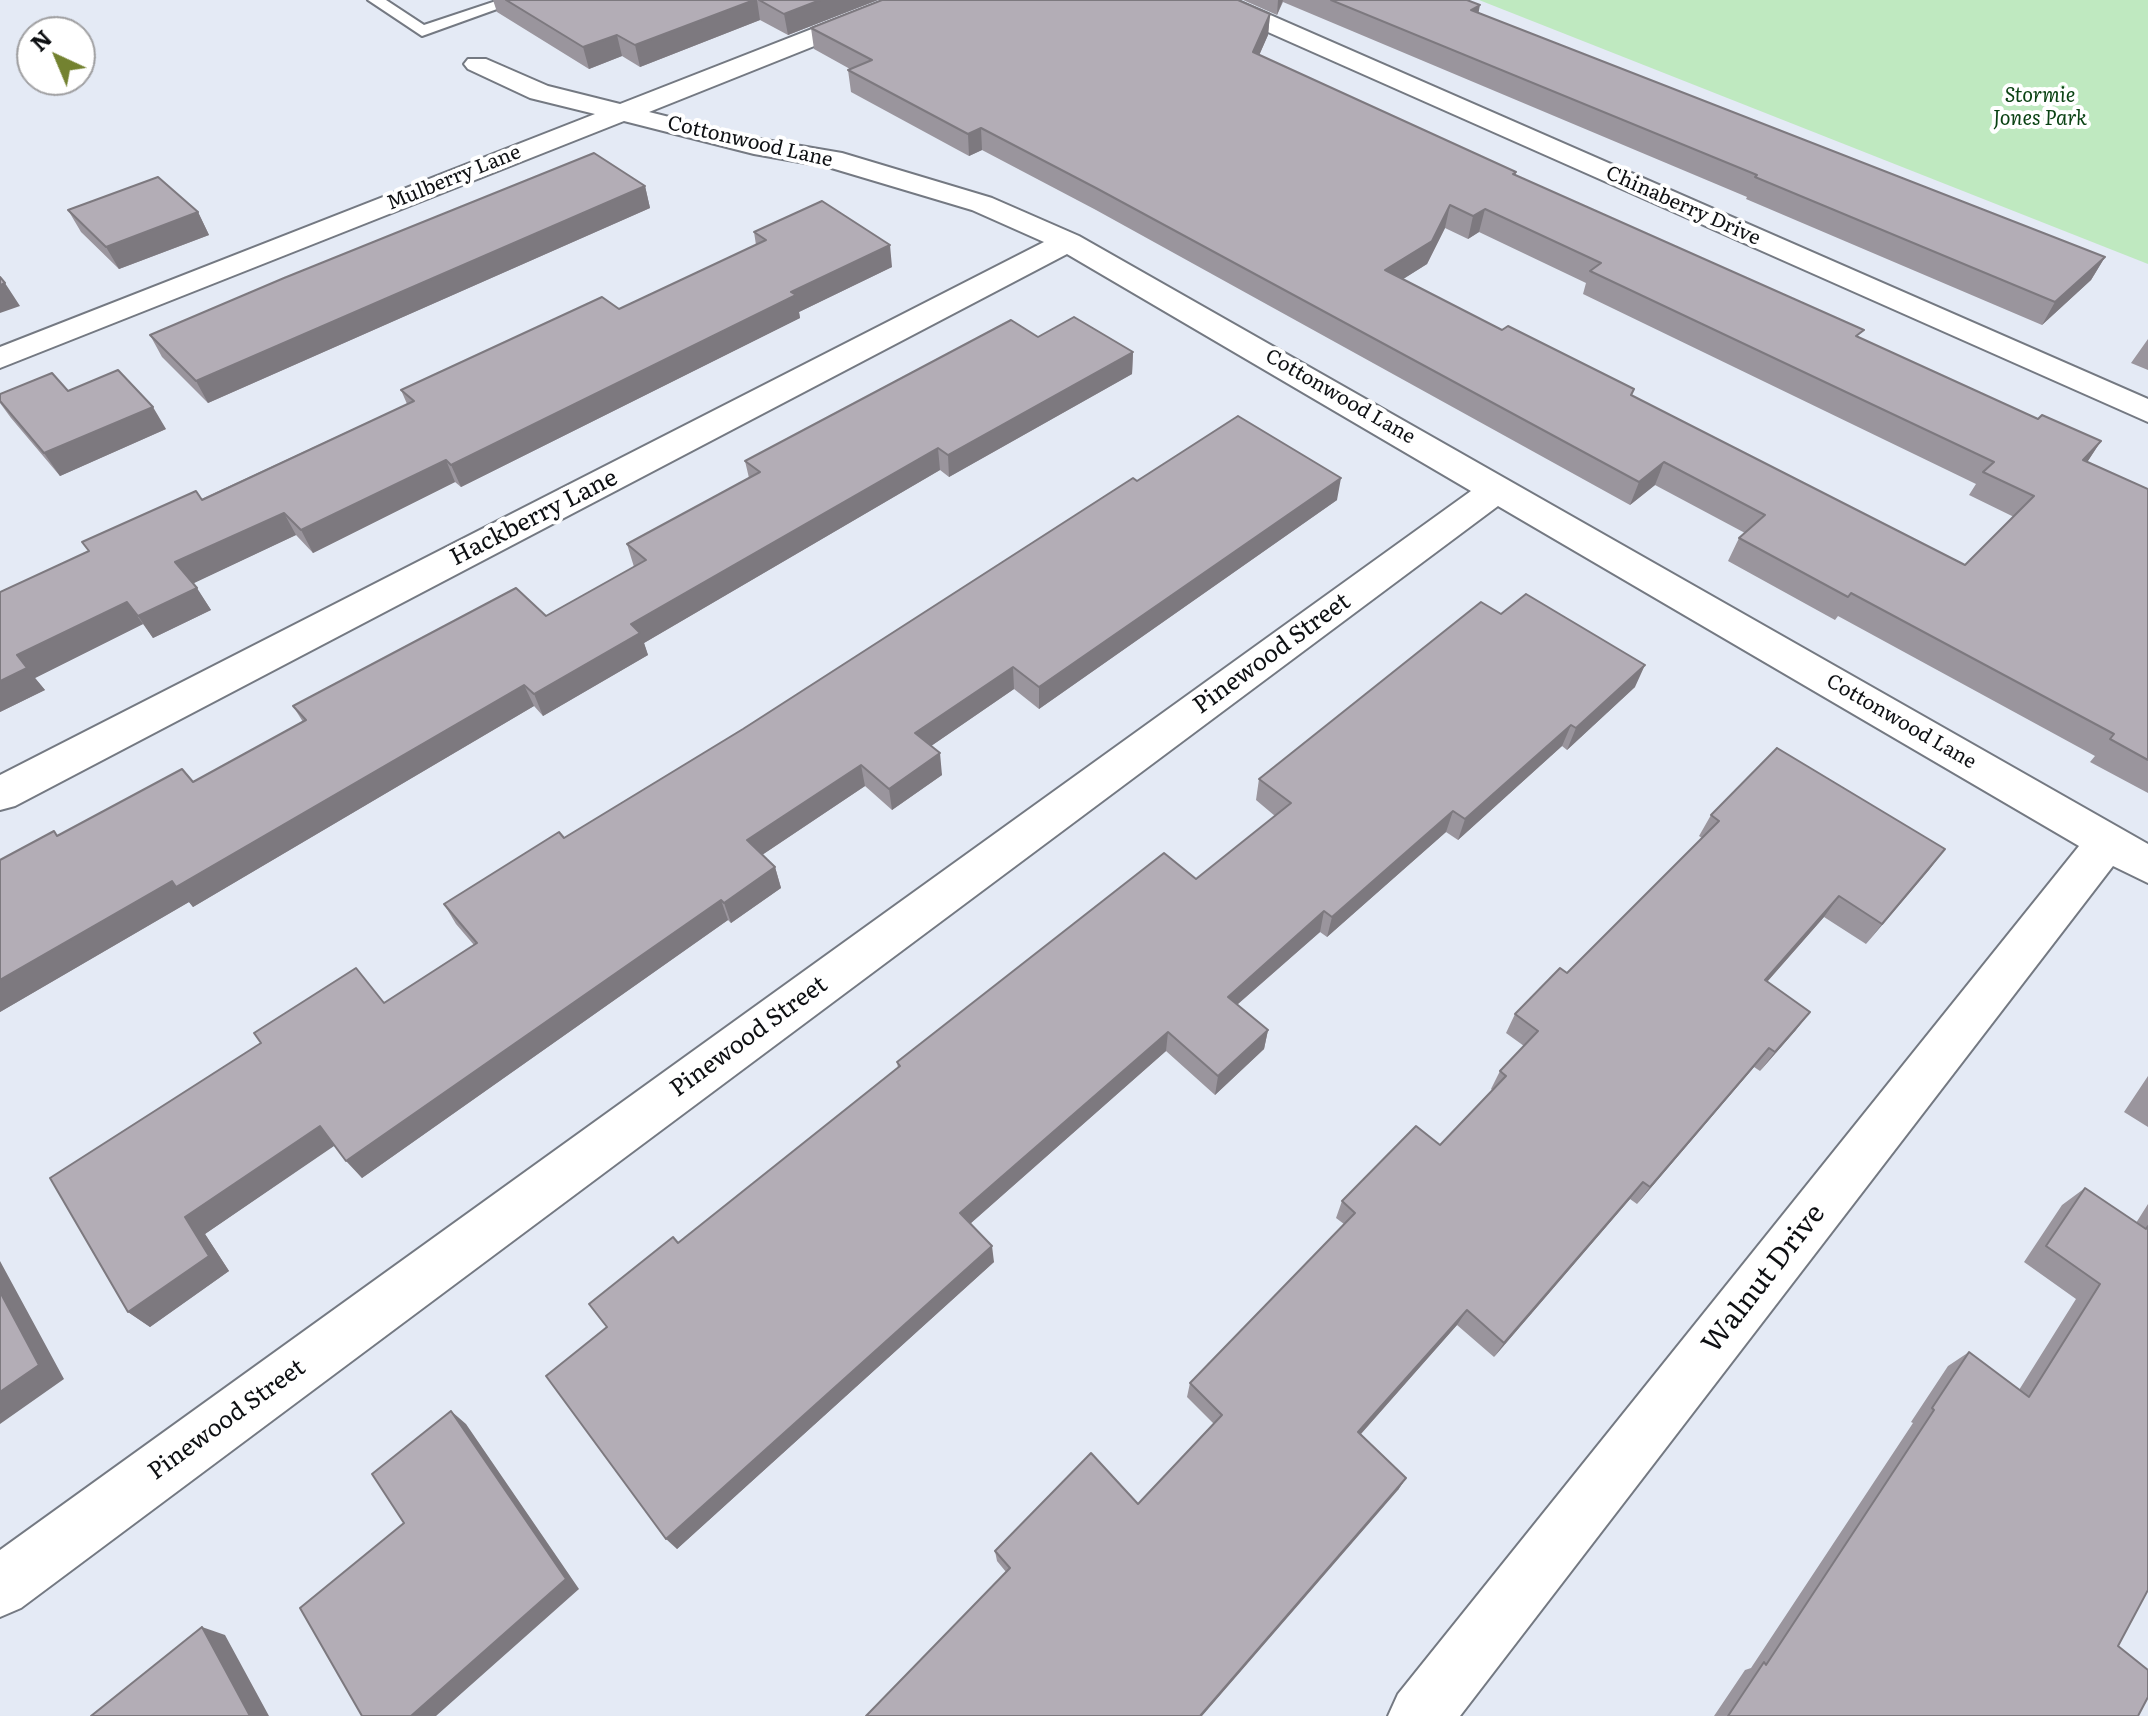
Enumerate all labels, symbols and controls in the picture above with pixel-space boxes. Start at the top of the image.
north arrow [16,16,96,96]
text: N [22,22,58,58]
park label: Stormie Jones Park [1993,84,2087,131]
street label: Cottonwood Lane [665,111,835,173]
street label: Mulberry Lane [384,140,524,216]
street label: Chinaberry Drive [1602,161,1764,251]
street label: Cottonwood Lane [1261,344,1419,450]
street label: Hackberry Lane [446,463,622,573]
street label: Pinewood Street [1188,587,1356,721]
street label: Cottonwood Lane [1822,669,1980,775]
street label: Pinewood Street [665,970,833,1104]
street label: Walnut Drive [1695,1198,1833,1360]
street label: Pinewood Street [143,1353,311,1487]

